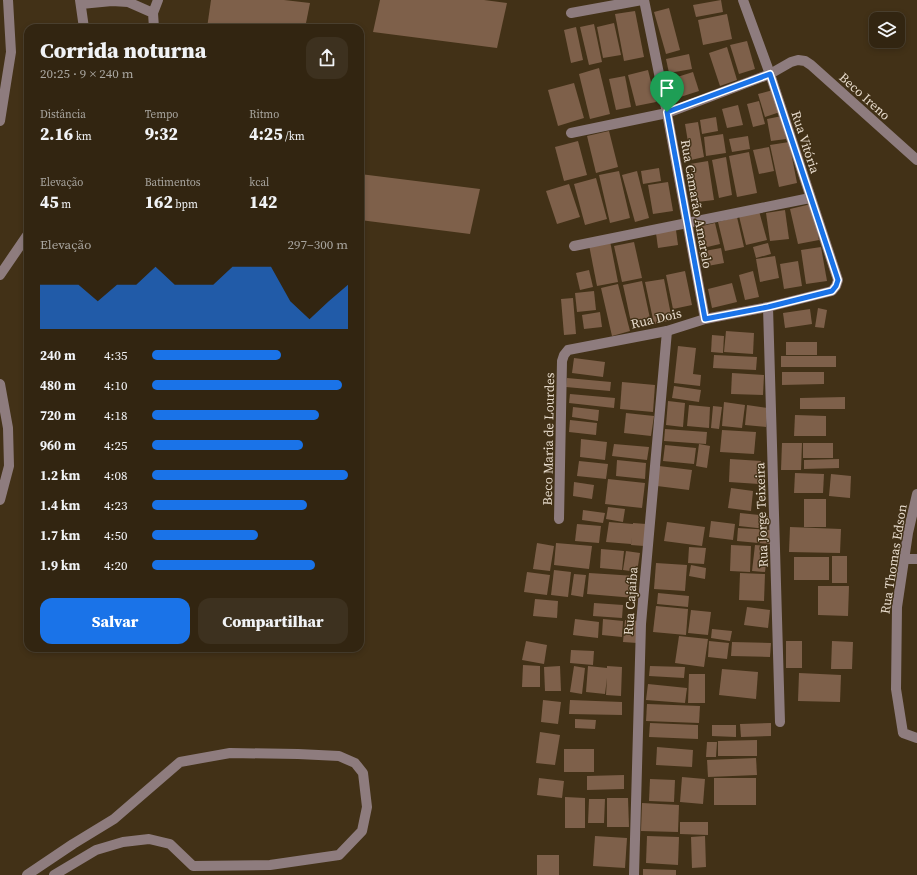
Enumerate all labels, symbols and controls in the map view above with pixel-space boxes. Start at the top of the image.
map controls [869,12,905,48]
button: layers [869,12,905,48]
text: Corrida noturna [40,35,206,65]
button: share [306,37,348,79]
text: 20:25 · 9 × 240 m [40,65,134,82]
street label: Beco Ireno [836,69,894,124]
pin [650,71,684,112]
icon: arrive [656,77,678,99]
text: Distância [40,107,86,122]
text: Tempo [145,107,178,122]
text: Ritmo [249,107,279,122]
street label: Rua Vitória [787,109,824,176]
text: 2.16 [40,122,73,146]
text: 9:32 [145,122,178,146]
text: 4:25 [249,122,283,146]
text: km [73,129,92,144]
text: /km [283,129,305,144]
street label: Rua Camarão Amarelo [677,138,716,270]
text: Elevação [40,175,83,190]
text: Batimentos [145,175,201,190]
text: kcal [249,175,269,190]
text: 45 [40,190,59,214]
text: 162 [145,190,173,214]
text: 142 [249,190,277,214]
text: m [59,197,71,212]
text: bpm [173,197,198,212]
text: Elevação [40,236,91,253]
text: 297–300 m [288,236,348,253]
street label: Rua Dois [629,304,683,333]
text: 240 m [40,347,76,364]
text: 4:35 [104,347,127,364]
street label: Beco Maria de Lourdes [539,372,558,506]
text: 480 m [40,377,76,394]
text: 4:10 [104,377,127,394]
text: 720 m [40,407,76,424]
text: 4:18 [104,407,127,424]
text: 960 m [40,437,76,454]
text: 4:25 [104,437,127,454]
street label: Rua Jorge Teixeira [751,462,772,568]
text: 1.2 km [40,467,80,484]
text: 4:08 [104,467,127,484]
text: 1.4 km [40,497,80,514]
text: 4:23 [104,497,127,514]
street label: Rua Thomas Edson [876,503,911,615]
text: 1.7 km [40,527,80,544]
text: 4:50 [104,527,127,544]
text: 1.9 km [40,557,80,574]
text: 4:20 [104,557,127,574]
street label: Rua Cajaíba [620,566,641,636]
button: Salvar [40,598,190,644]
button: Compartilhar [198,598,348,644]

